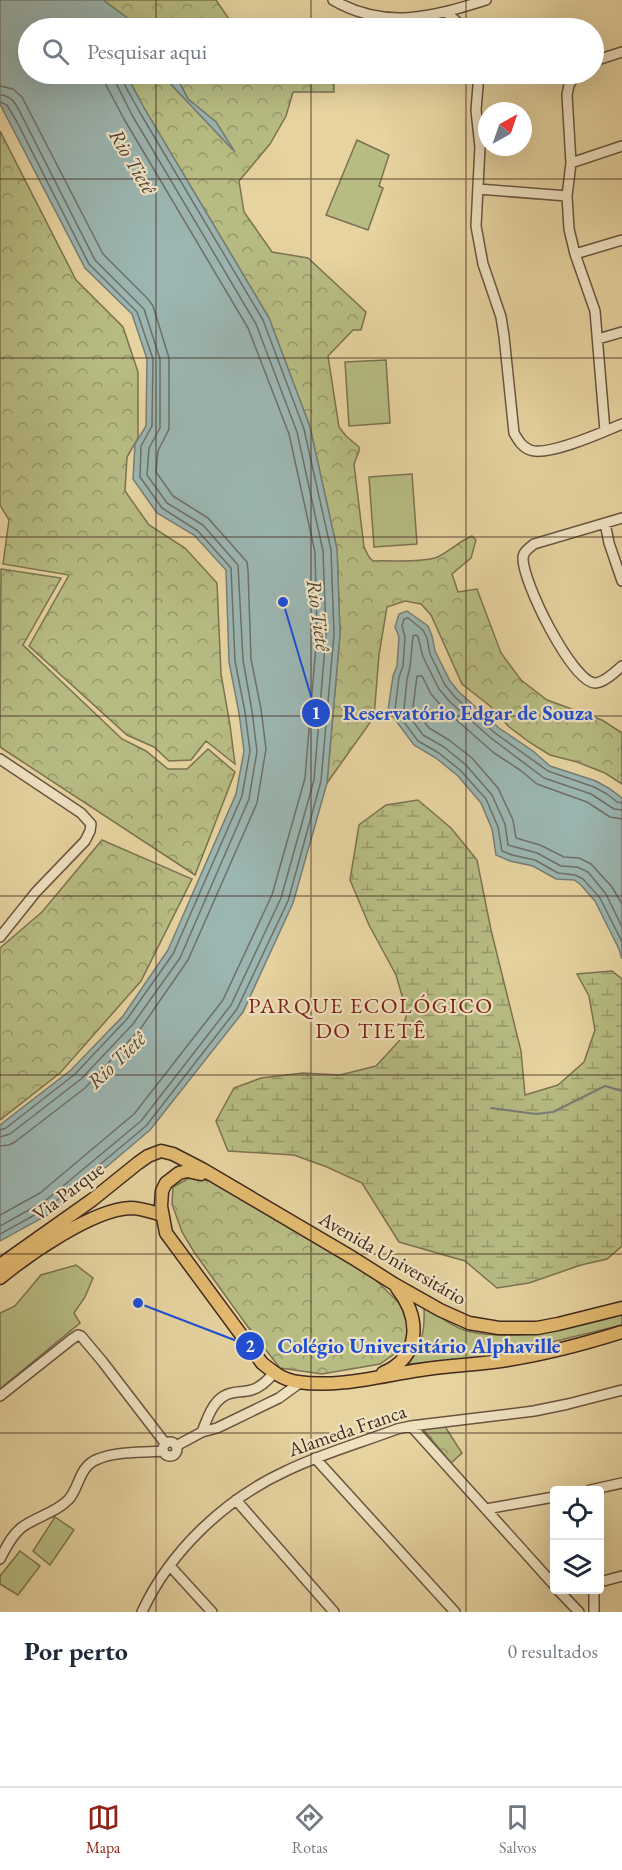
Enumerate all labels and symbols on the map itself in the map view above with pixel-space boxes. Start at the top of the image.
north arrow [478,102,532,156]
water label: Rio Tietê [103,123,164,200]
water label: Rio Tietê [301,578,338,654]
callout: Reservatório Edgar de Souza [301,693,606,732]
text: Reservatório Edgar de Souza [343,699,594,726]
text: 1 [311,701,321,724]
district label: PARQUE ECOLÓGICO DO TIETÊ [248,991,494,1045]
water label: Rio Tietê [81,1024,152,1095]
street label: Via Parque [27,1155,109,1226]
street label: Avenida Universitário [314,1205,472,1311]
callout: Colégio Universitário Alphaville [235,1326,572,1365]
text: Colégio Universitário Alphaville [277,1332,561,1359]
text: 2 [245,1334,255,1357]
street label: Alameda Franca [284,1398,409,1463]

